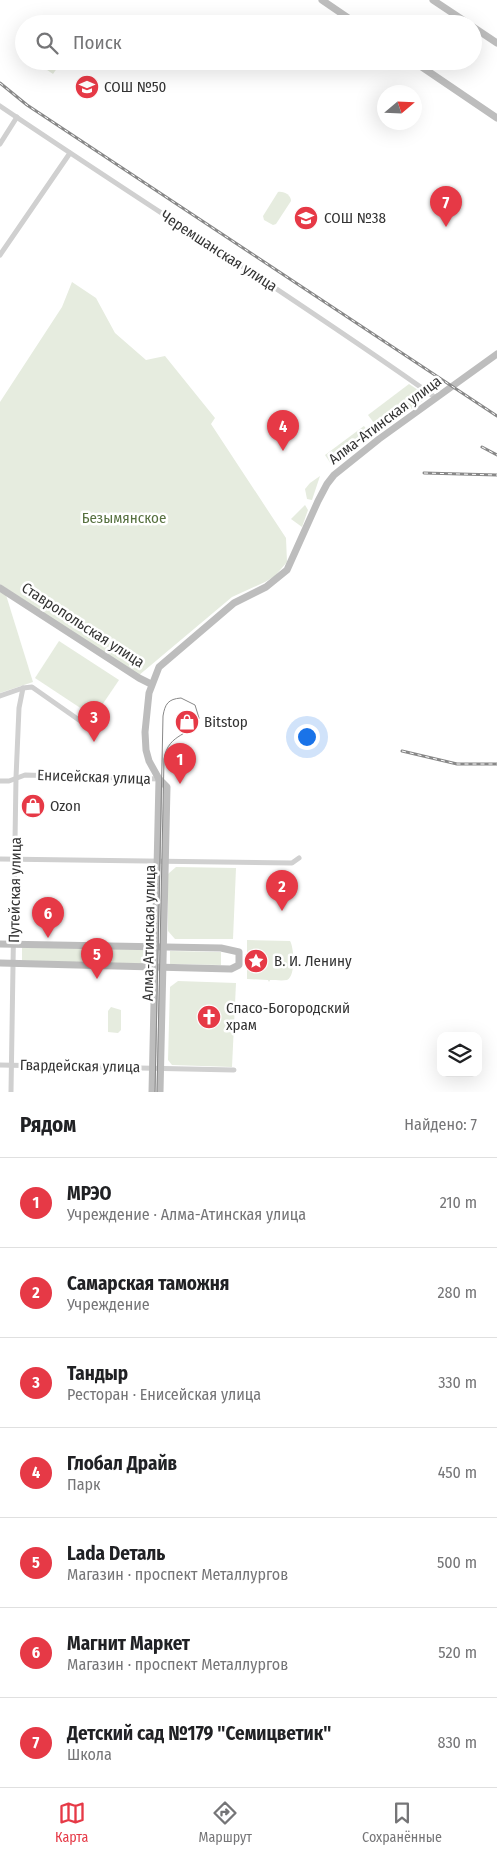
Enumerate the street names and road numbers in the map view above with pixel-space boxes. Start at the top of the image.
street label: Черемшанская улица [157,207,281,295]
street label: Алма-Атинская улица [325,372,445,468]
street label: Ставропольская улица [18,579,148,671]
street label: Енисейская улица [37,766,151,788]
street label: Путейская улица [5,837,25,943]
street label: Алма-Атинская улица [139,865,159,1001]
street label: Гвардейская улица [20,1056,140,1076]

